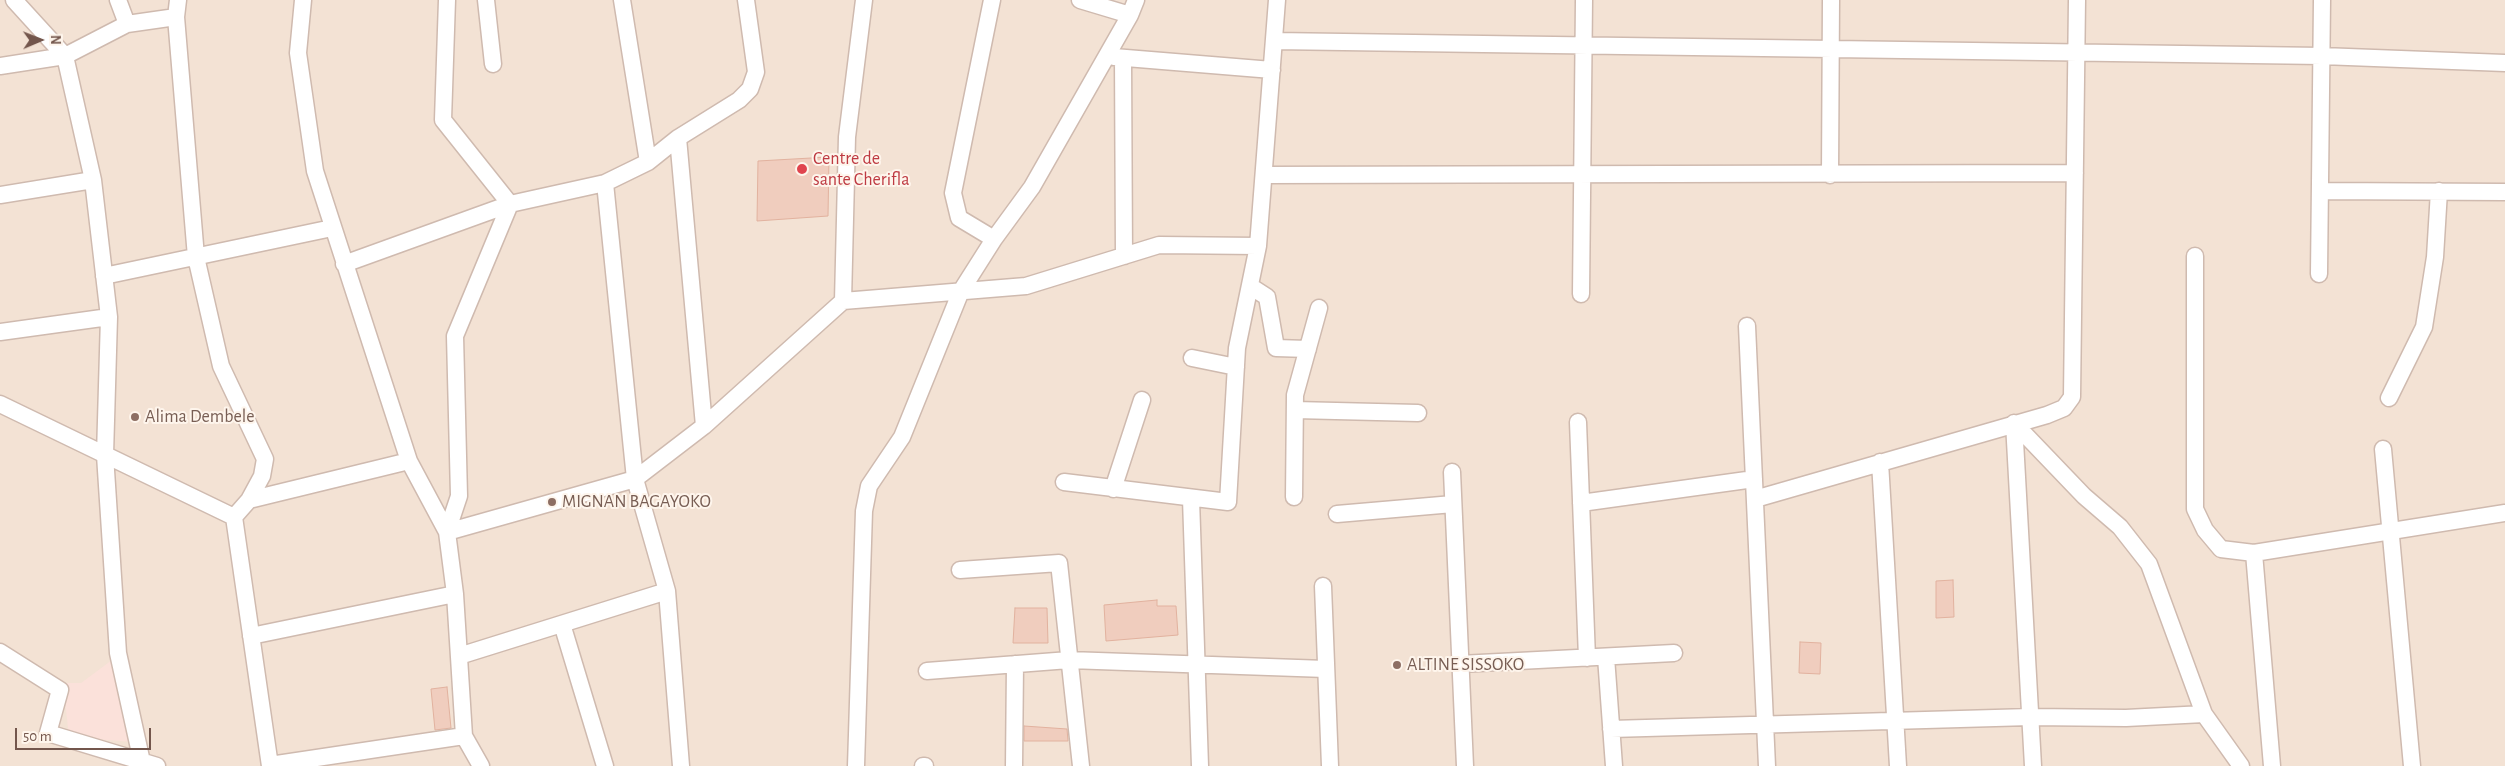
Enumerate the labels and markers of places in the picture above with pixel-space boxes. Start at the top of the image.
place label: Centre de sante Cherifla [813,148,910,190]
marker: Centre de sante Cherifla [795,162,809,176]
place label: Alima Dembele [145,406,255,428]
marker: Alima Dembele [129,411,141,423]
place label: MIGNAN BAGAYOKO [562,491,711,513]
marker: MIGNAN BAGAYOKO [546,496,558,508]
place label: ALTINE SISSOKO [1407,654,1524,676]
marker: ALTINE SISSOKO [1391,659,1403,671]

